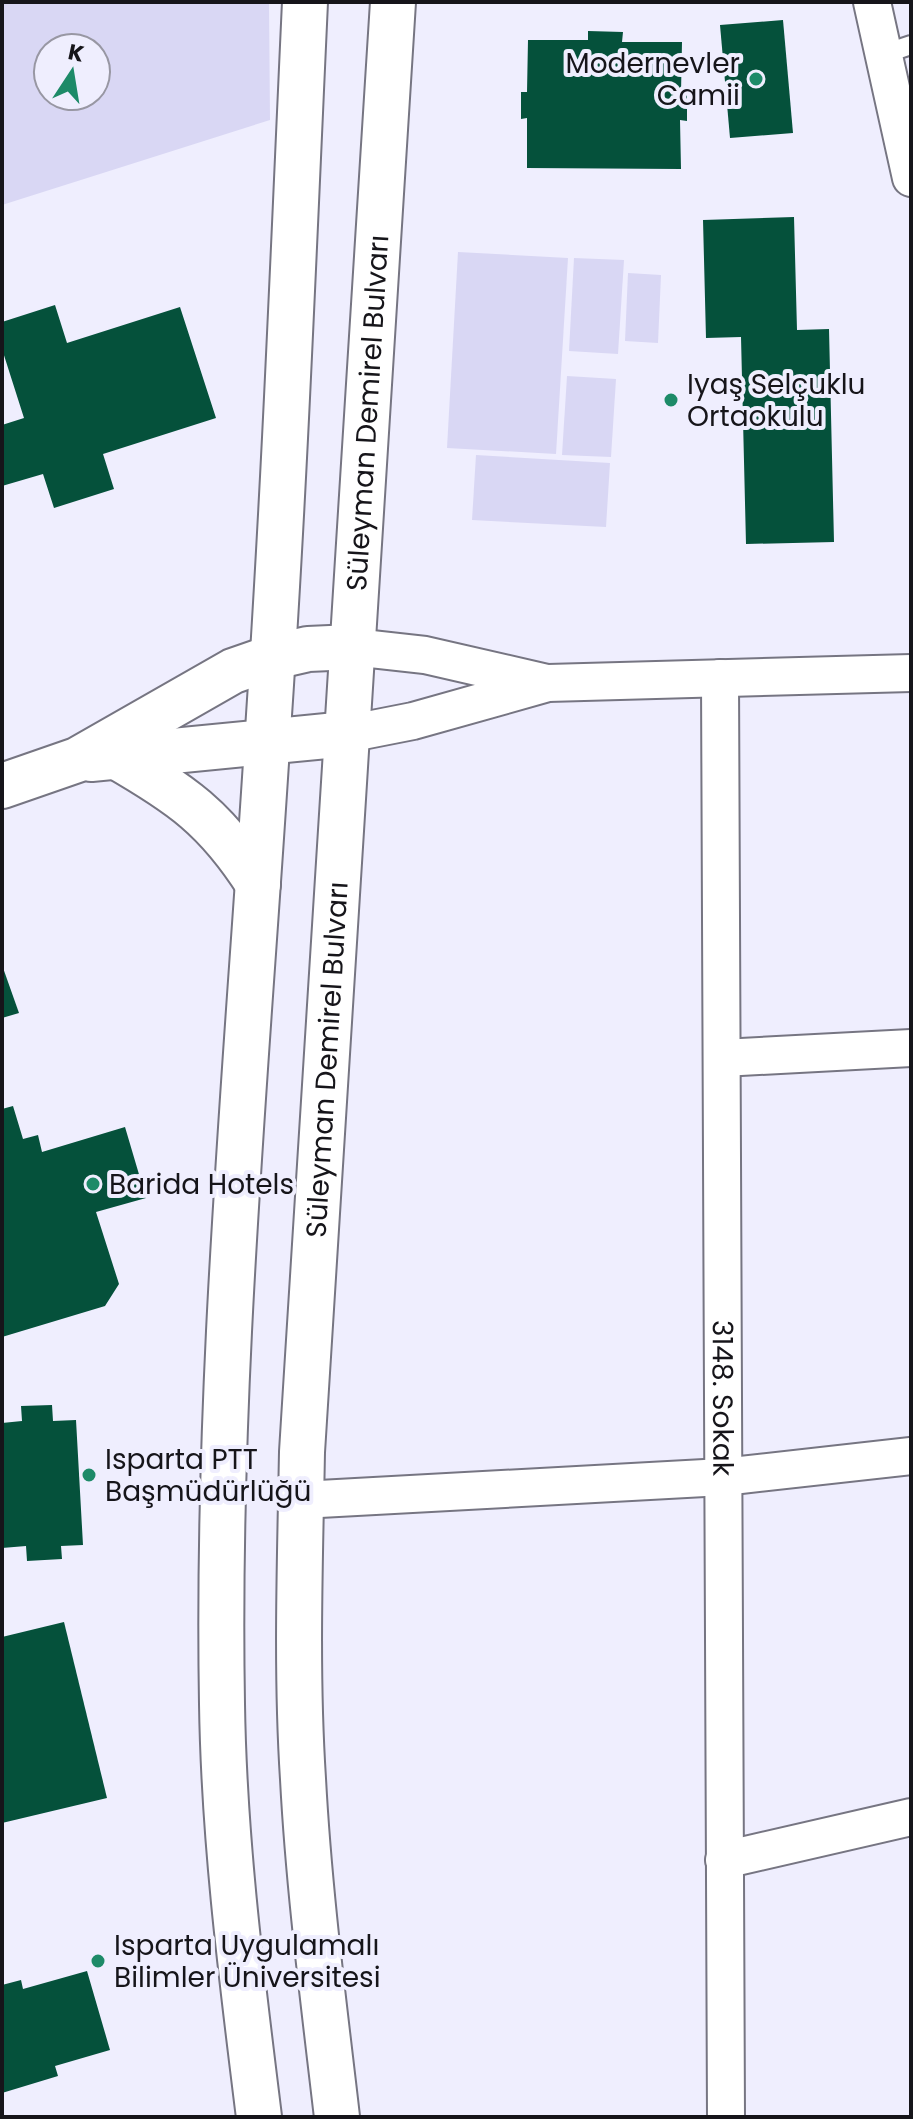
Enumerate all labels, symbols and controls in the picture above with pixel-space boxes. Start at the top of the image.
north arrow [32,32,112,112]
text: K [65,36,87,70]
place label: Modernevler Camii [566,44,740,115]
marker: Modernevler Camii [747,70,765,88]
street label: Süleyman Demirel Bulvarı [337,234,398,592]
place label: Iyaş Selçuklu Ortaokulu [687,365,866,436]
marker: Iyaş Selçuklu Ortaokulu [662,391,680,409]
street label: Süleyman Demirel Bulvarı [296,880,358,1239]
place label: Barida Hotels [109,1165,294,1204]
marker: Barida Hotels [84,1175,102,1193]
street label: 3148. Sokak [703,1320,742,1477]
place label: Isparta PTT Başmüdürlüğü [105,1440,311,1511]
marker: Isparta PTT Başmüdürlüğü [80,1466,98,1484]
place label: Isparta Uygulamalı Bilimler Üniversitesi [114,1926,381,1997]
marker: Isparta Uygulamalı Bilimler Üniversitesi [89,1952,107,1970]

